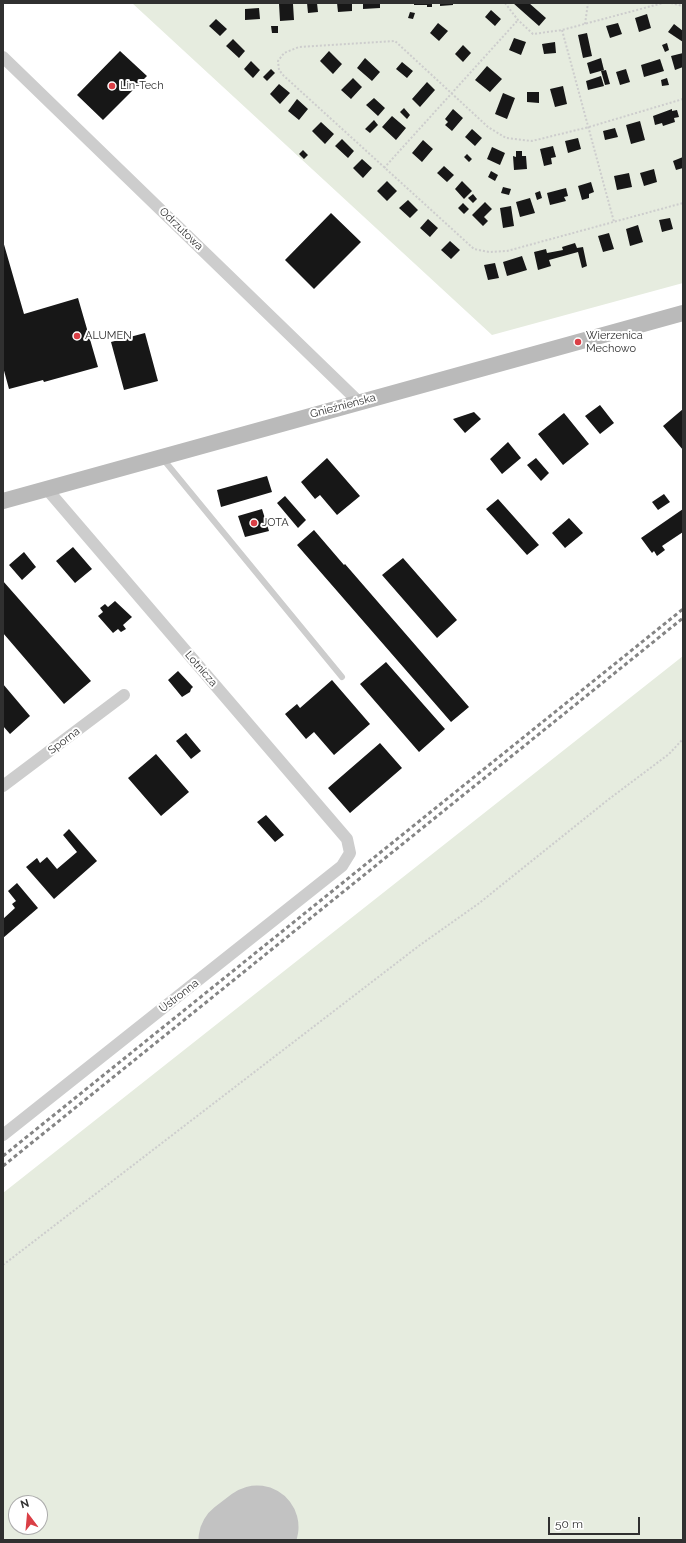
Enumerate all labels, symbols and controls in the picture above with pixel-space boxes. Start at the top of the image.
place label: Lin-Tech [120,79,164,93]
marker: Lin-Tech [107,81,117,91]
street label: Odrzutowa [156,205,206,253]
place label: ALUMEN [85,329,132,343]
place label: Wierzenica Mechowo [586,329,643,355]
marker: ALUMEN [72,331,82,341]
marker: Wierzenica Mechowo [573,337,583,347]
street label: Gnieźnieńska [309,391,377,421]
place label: JOTA [262,516,289,530]
marker: JOTA [249,518,259,528]
street label: Lotnicza [182,649,220,689]
street label: Sporna [46,725,82,757]
street label: Ustronna [157,977,201,1015]
north arrow [8,1495,48,1535]
text: N [19,1497,31,1511]
scale bar [550,1509,642,1535]
text: 50 m [555,1517,583,1531]

